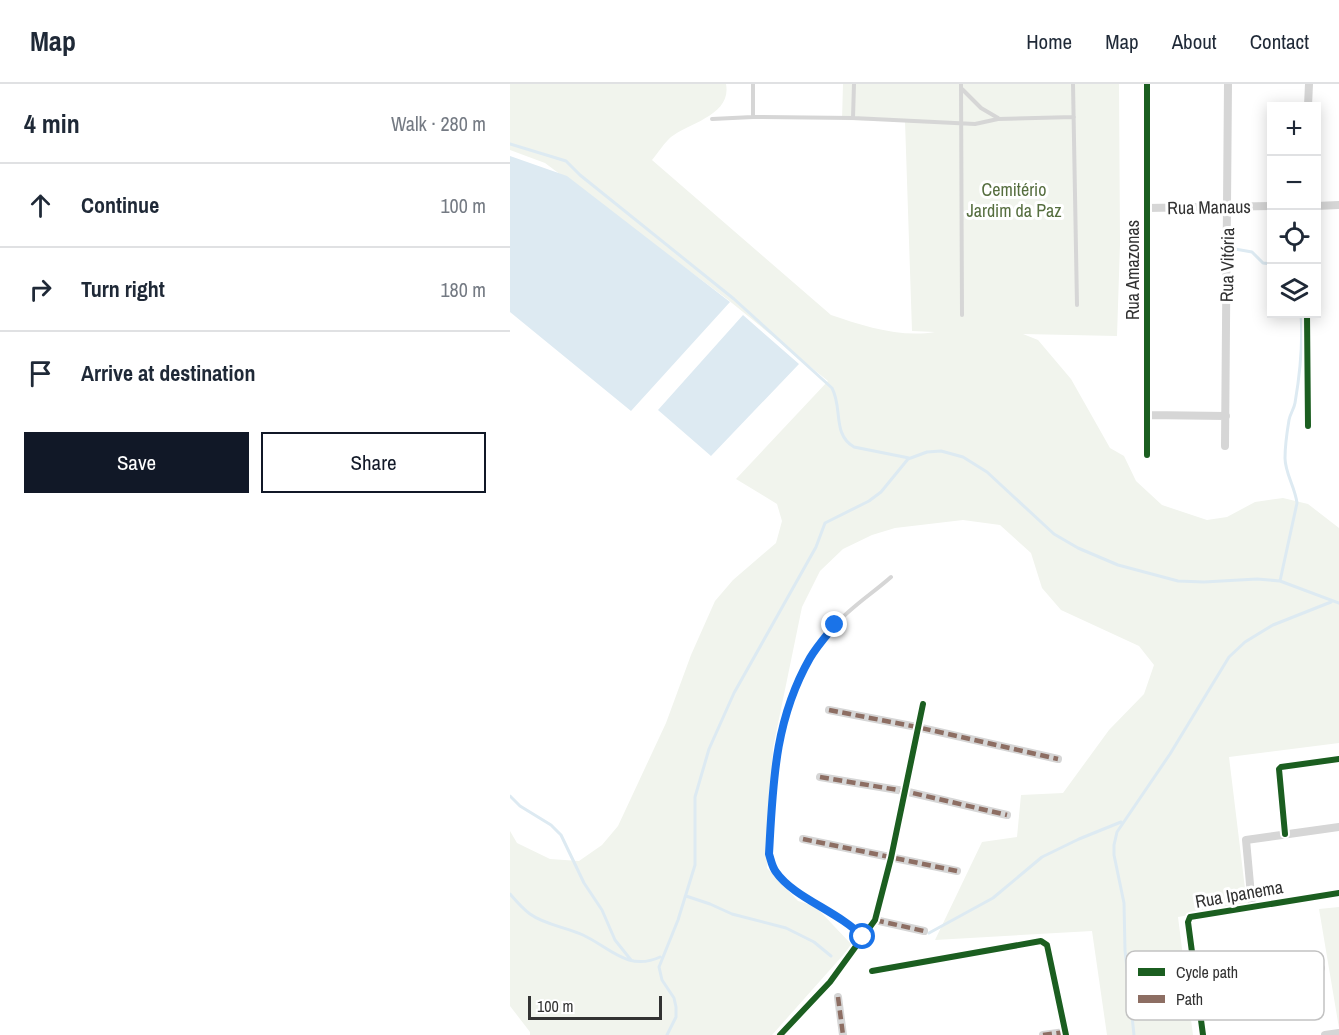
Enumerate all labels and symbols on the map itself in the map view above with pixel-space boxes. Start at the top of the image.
park label: Cemitério Jardim da Paz [966,177,1062,223]
street label: Rua Manaus [1167,194,1251,220]
street label: Rua Amazonas [1120,220,1145,320]
street label: Rua Vitória [1214,228,1240,302]
route end [821,611,847,637]
street label: Rua Ipanema [1193,874,1285,914]
route start [849,923,875,949]
legend [1126,951,1324,1020]
text: Cycle path [1176,961,1238,983]
text: Path [1176,988,1203,1010]
scale bar [528,993,662,1020]

